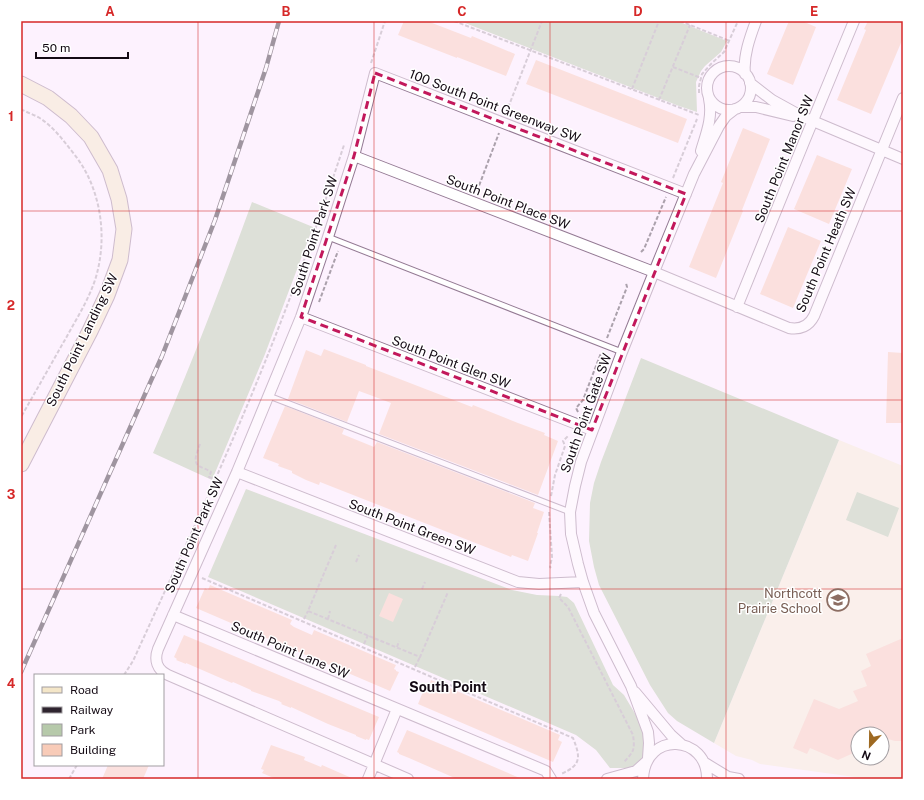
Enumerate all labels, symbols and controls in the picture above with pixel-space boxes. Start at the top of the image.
text: A [105,4,115,19]
text: B [282,4,291,19]
text: C [457,4,467,19]
text: D [633,4,643,19]
text: E [810,4,818,19]
scale bar [36,34,128,60]
text: 50 m [42,41,70,55]
street label: 100 South Point Greenway SW [407,66,583,146]
street label: South Point Manor SW [752,93,817,225]
text: 1 [8,109,14,124]
street label: South Point Place SW [444,171,572,233]
street label: South Point Park SW [288,174,341,298]
street label: South Point Heath SW [793,185,859,315]
street label: South Point Landing SW [43,270,121,409]
text: 2 [7,298,15,313]
street label: South Point Glen SW [390,332,513,392]
street label: South Point Gate SW [557,351,615,475]
street label: South Point Park SW [162,474,227,595]
text: 3 [7,487,16,502]
street label: South Point Green SW [347,496,478,558]
place label: Northcott Prairie School [738,586,822,616]
school or university icon: Northcott Prairie School [825,587,851,613]
street label: South Point Lane SW [229,618,352,682]
legend [34,674,164,766]
text: 4 [7,676,16,691]
district label: South Point [409,679,487,695]
text: Road [70,683,98,697]
text: Railway [70,703,114,717]
text: Park [70,723,96,737]
north arrow [850,726,890,766]
text: Building [70,743,116,757]
text: N [860,748,872,762]

